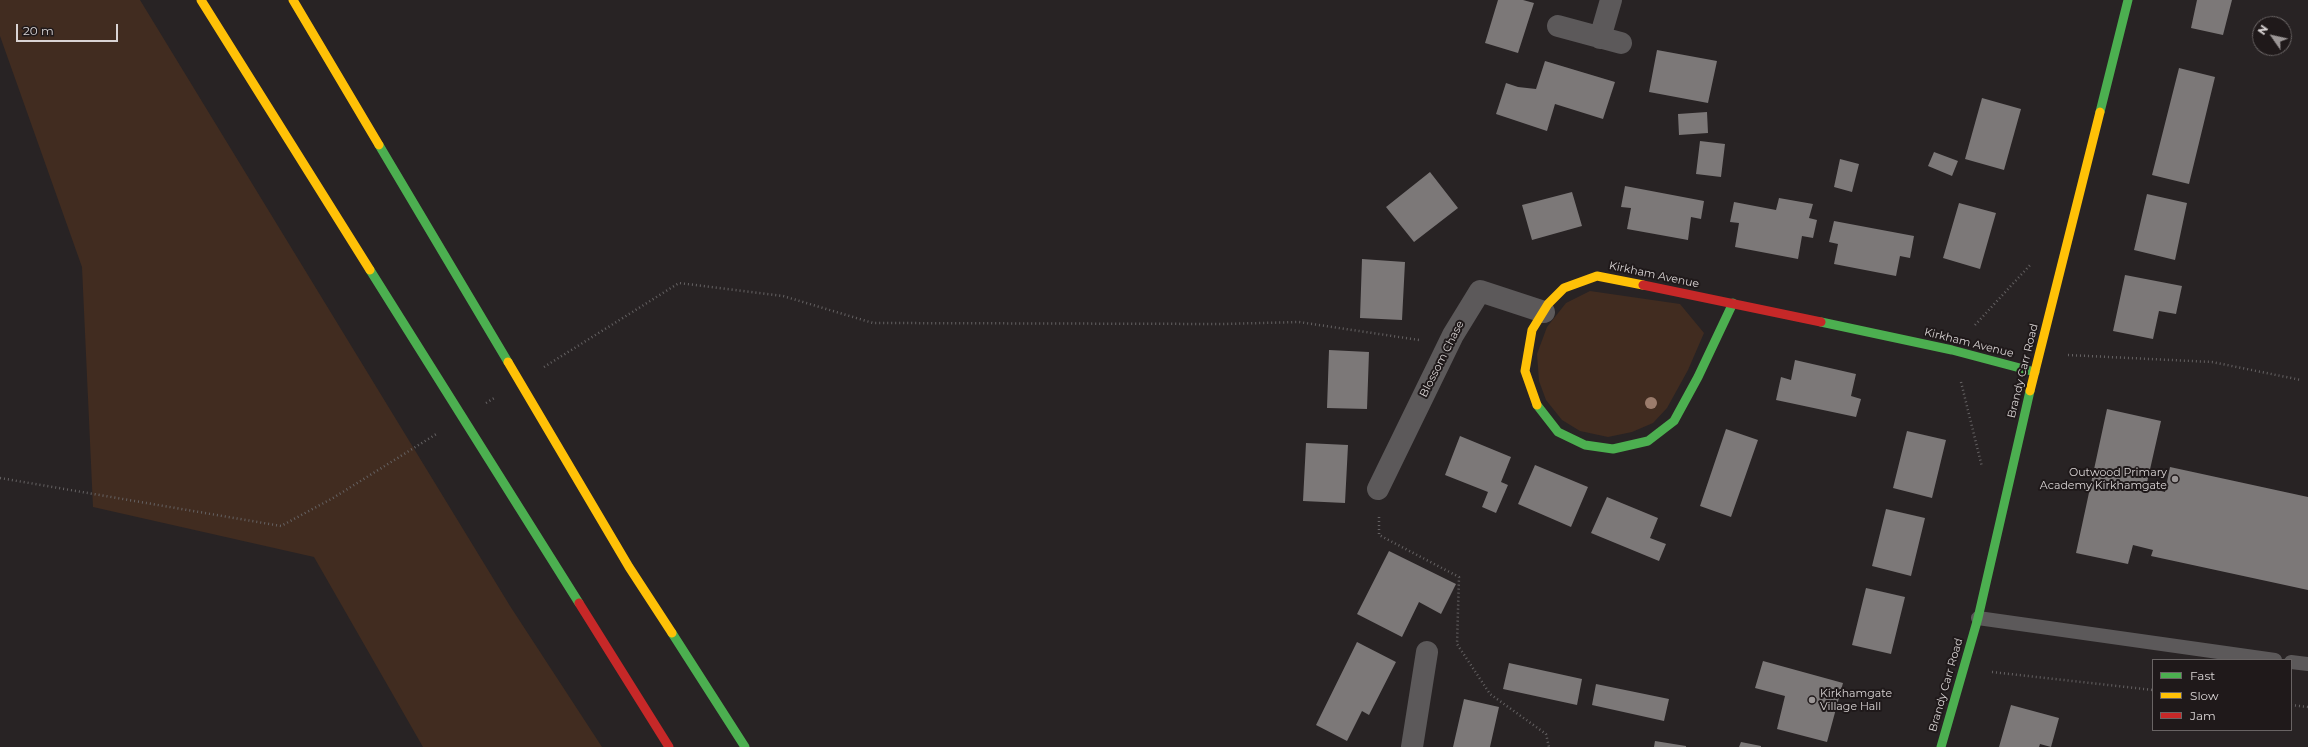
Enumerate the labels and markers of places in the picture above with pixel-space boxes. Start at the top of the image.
place label: Outwood Primary Academy Kirkhamgate [2040,466,2167,492]
marker: Outwood Primary Academy Kirkhamgate [2170,474,2180,484]
place label: Kirkhamgate Village Hall [1820,687,1892,713]
marker: Kirkhamgate Village Hall [1807,695,1817,705]

